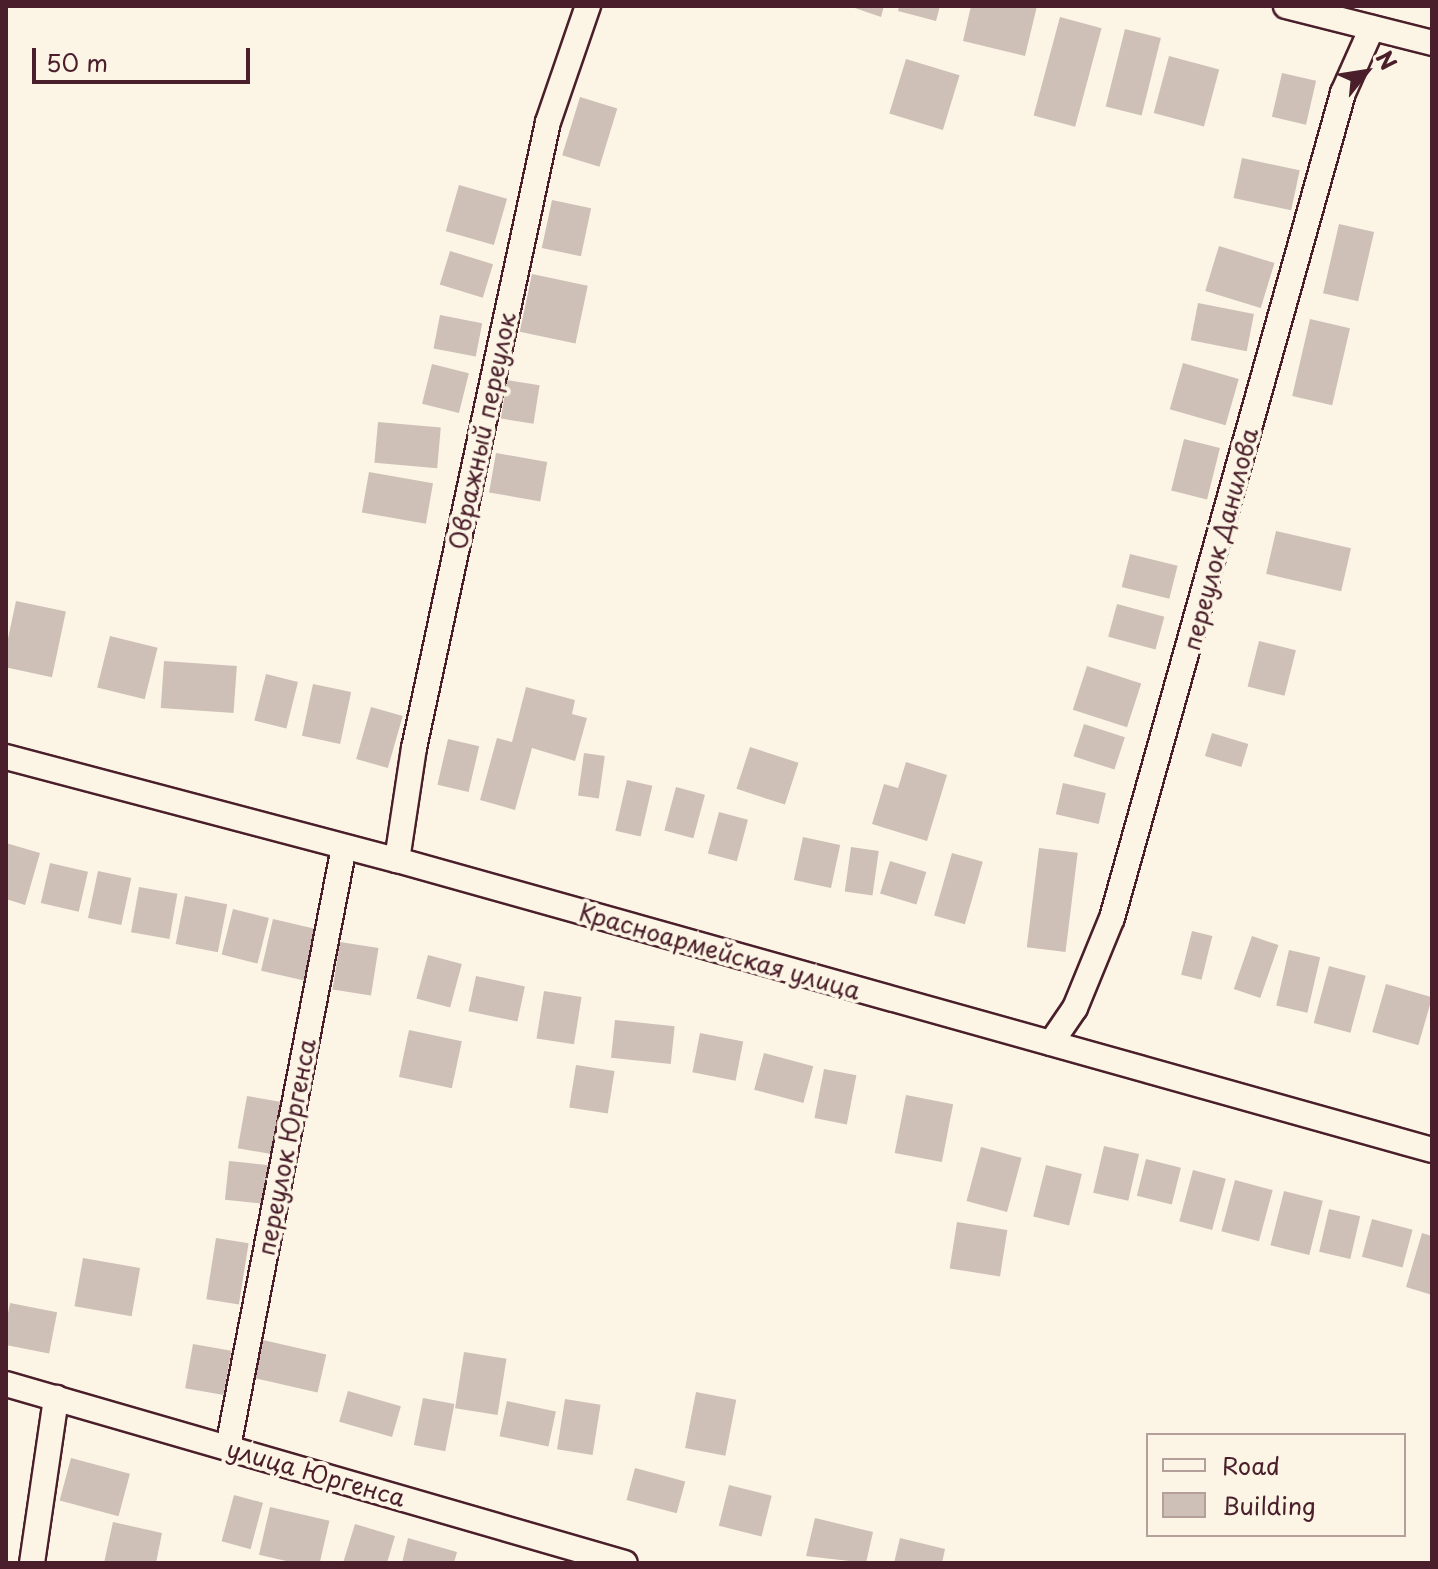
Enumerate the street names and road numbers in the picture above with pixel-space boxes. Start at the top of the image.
street label: Овражный переулок [443,310,521,552]
street label: переулок Данилова [1176,424,1264,654]
street label: Красноармейская улица [575,897,865,1005]
street label: переулок Юргенса [251,1036,321,1258]
street label: улица Юргенса [223,1434,409,1512]

